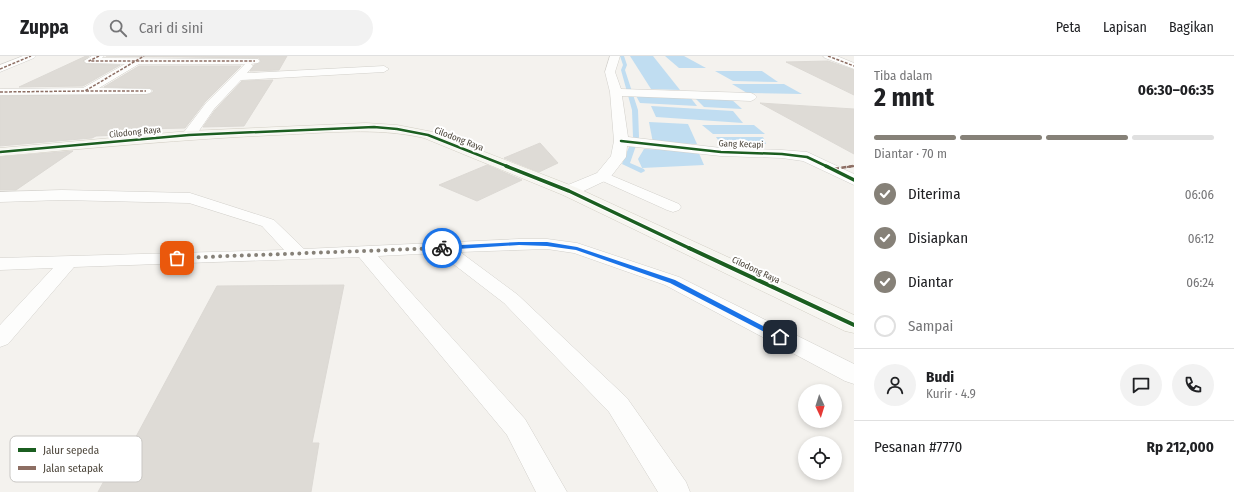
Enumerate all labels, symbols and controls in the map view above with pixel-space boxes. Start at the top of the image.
search box [93,10,373,46]
text: Zuppa [20,16,69,39]
icon: search [107,17,129,39]
text: Cari di sini [139,19,203,37]
text: Peta [1056,19,1081,36]
text: Lapisan [1103,19,1147,36]
text: Bagikan [1169,19,1214,36]
text: Tiba dalam [874,68,932,83]
text: 06:30–06:35 [1138,81,1214,99]
text: 2 mnt [874,82,934,113]
street label: Cilodong Raya [109,124,162,140]
street label: Cilodong Raya [433,125,486,153]
street label: Gang Kecapi [718,138,764,150]
text: Diantar · 70 m [874,146,947,161]
icon: check [874,183,896,205]
text: Diterima [908,185,961,203]
text: 06:06 [1185,187,1214,202]
icon: check [874,227,896,249]
courier [422,228,462,268]
text: Disiapkan [908,229,968,247]
text: 06:12 [1188,231,1214,246]
icon: bike [431,237,453,259]
pin [160,241,194,275]
icon: bag [166,247,188,269]
street label: Cilodong Raya [730,254,782,286]
icon: check [874,271,896,293]
text: Diantar [908,273,953,291]
text: 06:24 [1186,275,1214,290]
text: Sampai [908,317,953,335]
pin [763,320,797,354]
icon: home [769,326,791,348]
button: person [874,364,916,406]
button: chat [1120,364,1162,406]
button: phone [1172,364,1214,406]
text: Budi [926,368,954,386]
north arrow [798,384,842,428]
map controls [798,384,842,480]
text: Kurir · 4.9 [926,386,976,401]
legend [10,436,142,482]
button: locate [798,436,842,480]
text: Pesanan #7770 [874,438,962,456]
text: Rp 212,000 [1147,438,1214,456]
text: Jalur sepeda [43,444,99,457]
text: Jalan setapak [43,462,104,475]

